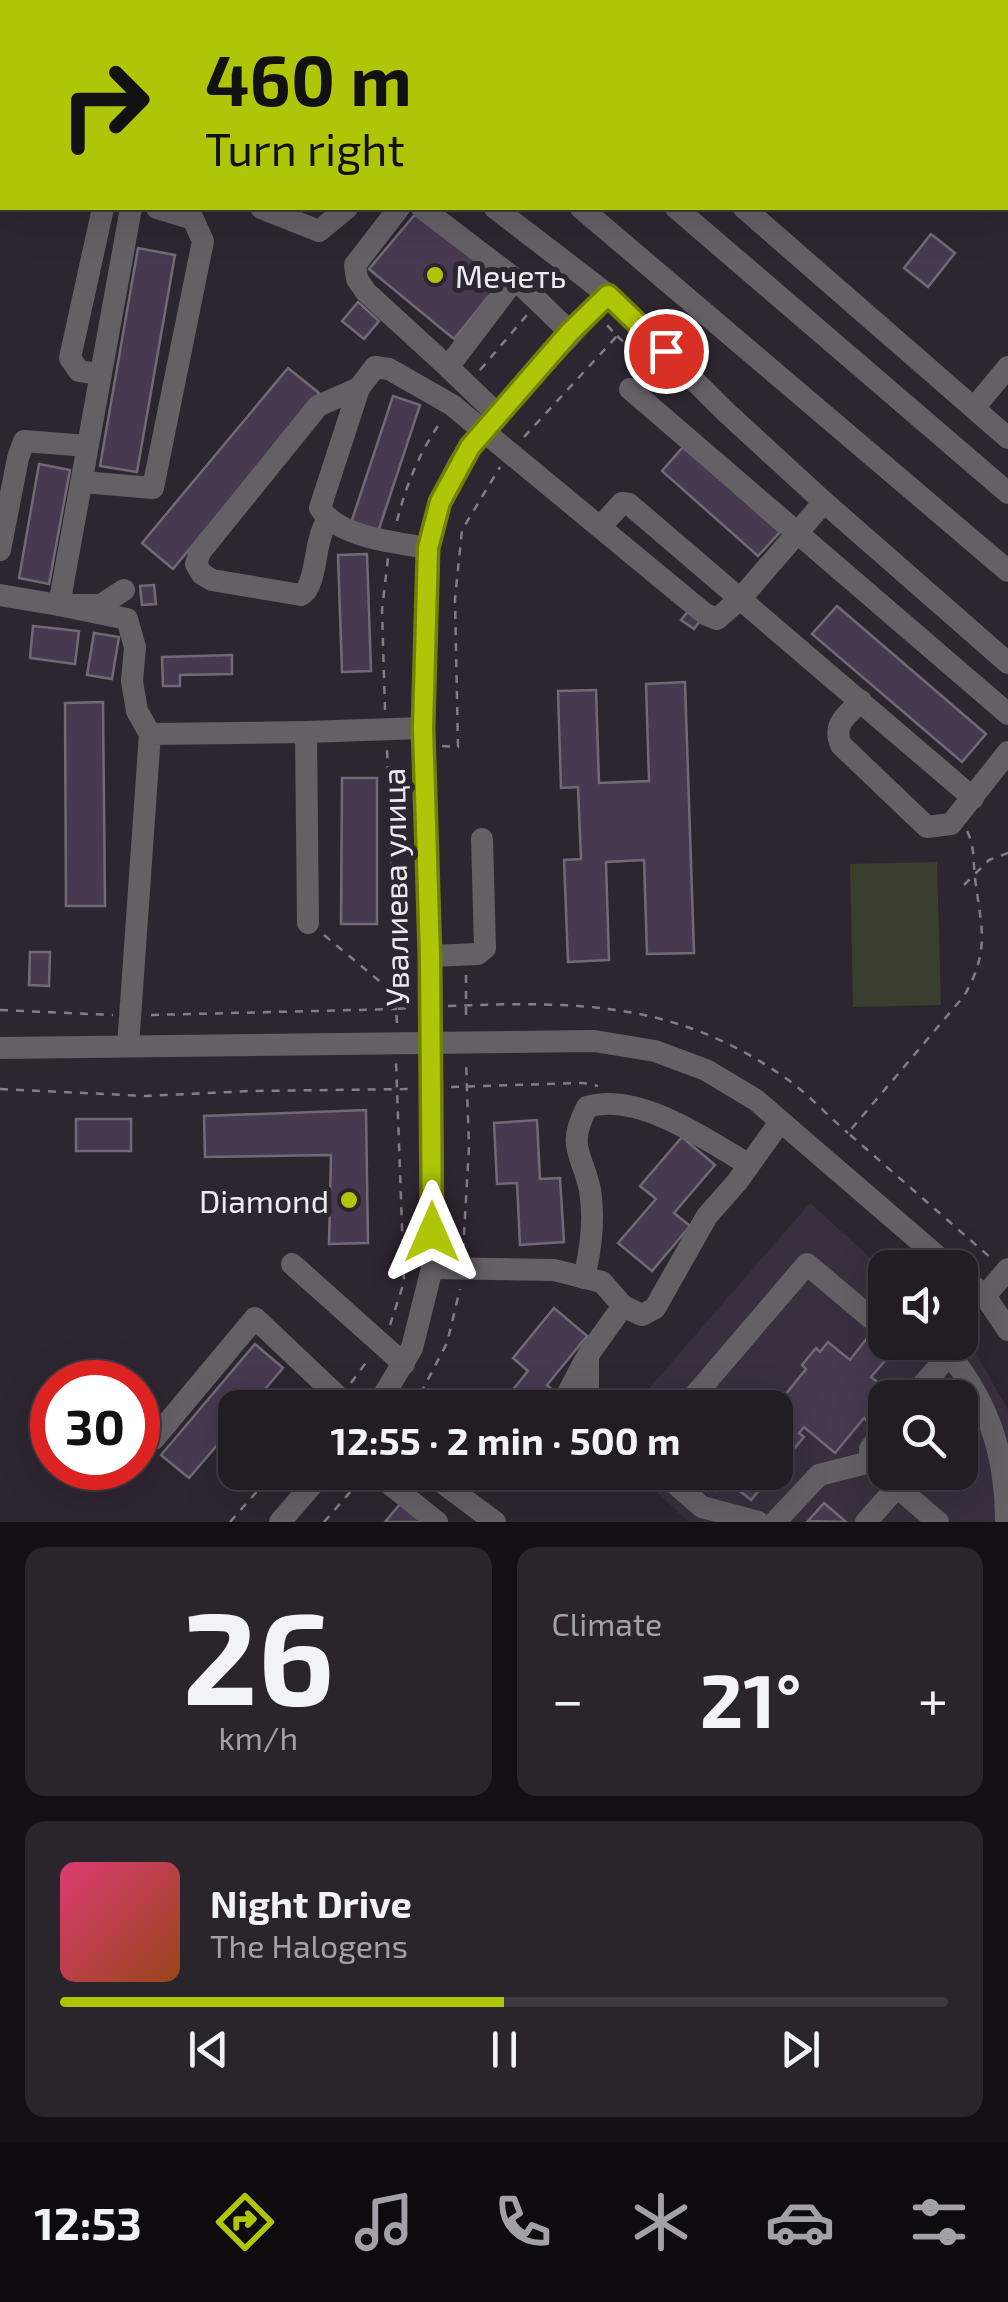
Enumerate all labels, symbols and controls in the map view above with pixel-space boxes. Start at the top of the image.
text: 460 m [205,36,412,120]
icon: right [40,40,170,170]
text: Turn right [205,121,405,175]
place label: Мечеть [455,256,566,294]
marker: Мечеть [424,264,446,286]
pin [624,309,709,394]
icon: arrive [639,324,694,379]
street label: Увалиева улица [373,767,416,1007]
position arrow [380,1180,484,1284]
place label: Diamond [199,1181,329,1219]
marker: Diamond [338,1189,360,1211]
map controls [868,1250,978,1490]
button: sound [868,1250,978,1360]
speed limit sign: 30 [30,1360,160,1490]
button: search [868,1380,978,1490]
text: 12:55 · 2 min · 500 m [331,1417,680,1463]
text: 26 [182,1575,334,1731]
text: Climate [552,1604,662,1642]
text: 21° [700,1653,802,1743]
text: − [552,1665,584,1731]
text: + [918,1665,948,1731]
text: km/h [219,1718,298,1756]
text: Night Drive [210,1880,412,1926]
text: The Halogens [210,1926,408,1964]
icon: previous [181,2022,236,2077]
icon: pause [477,2022,532,2077]
icon: next [773,2022,828,2077]
icon: directions [210,2187,280,2257]
icon: music [349,2187,419,2257]
icon: phone [488,2187,558,2257]
icon: climate [626,2187,696,2257]
icon: car [765,2187,835,2257]
icon: filters [904,2187,974,2257]
text: 12:53 [34,2195,142,2249]

